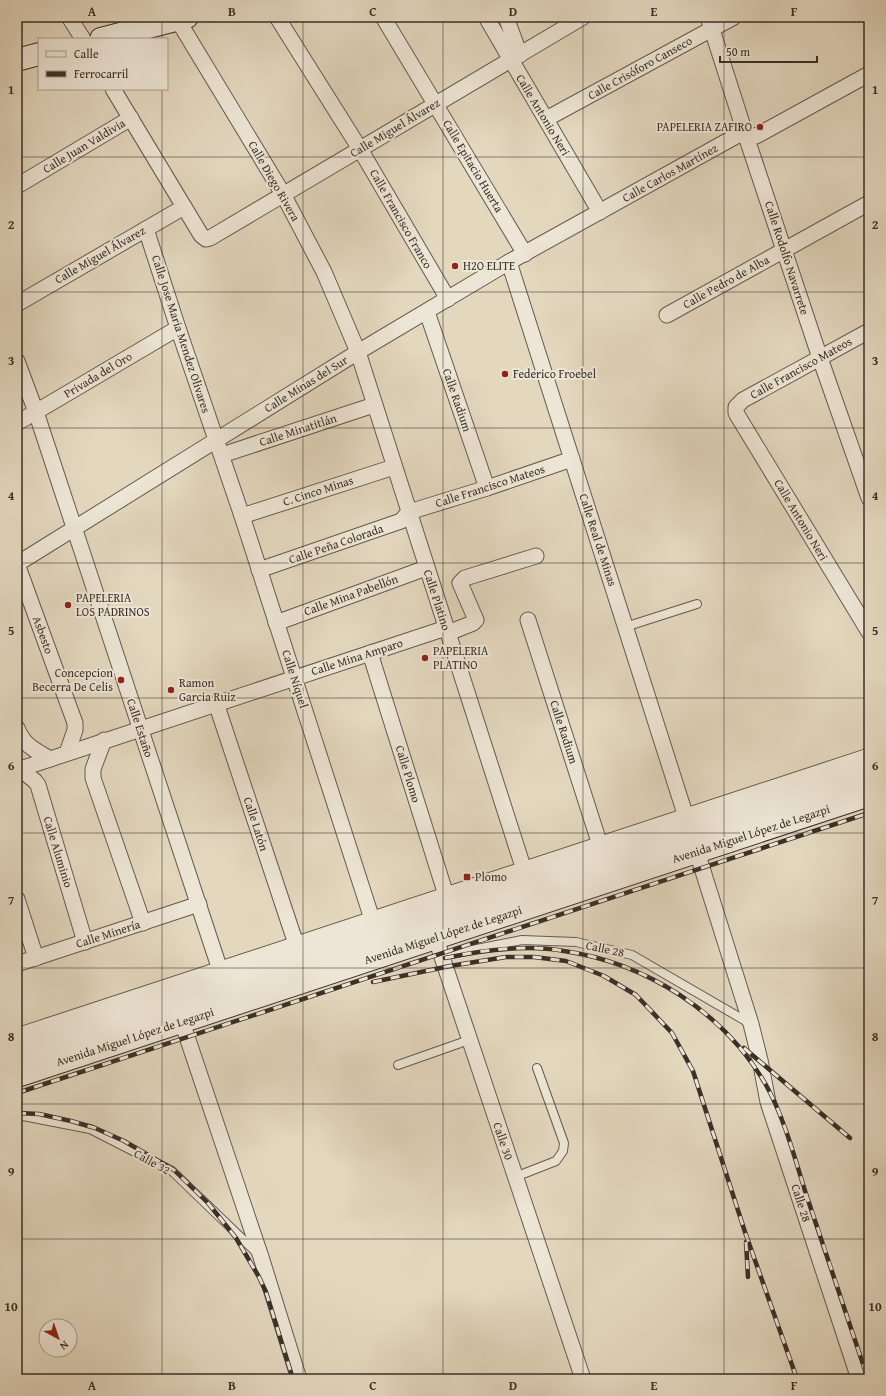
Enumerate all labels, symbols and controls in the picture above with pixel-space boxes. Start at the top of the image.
text: A [88,2,97,21]
text: B [228,2,236,21]
text: C [369,2,377,21]
text: D [509,2,517,21]
text: E [651,2,658,21]
text: F [791,2,798,21]
street label: Calle Crisóforo Canseco [584,32,695,103]
legend [38,38,168,90]
scale bar [720,38,817,64]
text: 50 m [726,43,750,60]
text: Calle [74,45,99,62]
text: Ferrocarril [74,65,129,82]
street label: Calle Antonio Neri [512,71,575,159]
text: 1 [8,80,14,99]
text: 1 [872,80,878,99]
street label: Calle Miguel Álvarez [347,94,443,161]
street label: Calle Juan Valdivia [39,114,128,177]
street label: Calle Epitacio Huerta [439,116,508,216]
place label: PAPELERIA ZAFIRO [657,118,752,135]
marker: PAPELERIA ZAFIRO [755,122,765,132]
street label: Calle Diego Rivera [244,137,305,224]
street label: Calle Carlos Martínez [619,139,721,206]
street label: Calle Francisco Franco [366,166,437,272]
street label: Calle Rodolfo Navarrete [761,199,814,317]
text: 2 [8,215,15,234]
text: 2 [872,215,879,234]
street label: Calle Miguel Álvarez [51,222,148,287]
street label: Calle Pedro de Alba [679,251,772,312]
street label: Calle Jose Maria Mendez Olivares [148,253,215,415]
place label: H2O ELITE [463,257,515,274]
marker: H2O ELITE [450,261,460,271]
street label: Calle Francisco Mateos [747,332,855,403]
street label: Privada del Oro [60,347,135,402]
text: 3 [8,351,14,370]
street label: Calle Minas del Sur [261,351,351,416]
text: 3 [872,351,878,370]
place label: Federico Froebel [513,365,597,382]
street label: Calle Radium [439,366,476,434]
marker: Federico Froebel [500,369,510,379]
street label: Calle Minatitlán [257,409,339,450]
street label: Calle Francisco Mateos [433,460,547,511]
street label: C. Cinco Minas [280,471,355,510]
street label: Calle Antonio Neri [770,476,833,564]
text: 4 [8,486,15,505]
text: 4 [872,486,879,505]
street label: Calle Real de Minas [575,491,622,589]
street label: Calle Peña Colorada [286,519,386,568]
street label: Calle Platino [420,567,455,633]
street label: Calle Mina Pabellón [301,570,401,619]
place label: PAPELERIA LOS PADRINOS [76,589,150,620]
marker: PAPELERIA LOS PADRINOS [63,600,73,610]
street label: Asbesto [29,614,58,656]
text: 5 [8,621,15,640]
text: 5 [872,621,879,640]
street label: Calle Mina Amparo [309,634,405,679]
place label: PAPELERIA PLATINO [433,642,489,673]
street label: Calle Níquel [278,648,313,711]
marker: PAPELERIA PLATINO [420,653,430,663]
place label: Concepcion Becerra De Celis [32,664,113,695]
place label: Ramon Garcia Ruiz [179,674,236,705]
marker: Concepcion Becerra De Celis [116,675,126,685]
marker: Ramon Garcia Ruiz [166,685,176,695]
street label: Calle Estaño [123,696,158,759]
street label: Calle Radium [546,698,583,766]
street label: Calle Plomo [392,743,425,805]
text: 6 [8,756,15,775]
text: 6 [872,756,879,775]
street label: Calle Latón [240,795,273,853]
street label: Avenida Miguel López de Legazpi [670,800,833,867]
street label: Calle Aluminio [40,814,77,890]
place label: Plomo [475,868,507,885]
marker: Plomo [462,872,472,882]
text: 7 [8,891,15,910]
text: 7 [872,891,879,910]
street label: Avenida Miguel López de Legazpi [362,901,525,968]
street label: Calle Minería [73,915,143,952]
street label: Calle 28 [584,936,626,961]
street label: Avenida Miguel López de Legazpi [54,1003,217,1070]
text: 8 [8,1027,15,1046]
text: 8 [872,1027,879,1046]
street label: Calle 30 [489,1120,518,1162]
street label: Calle 32 [131,1145,174,1178]
text: 9 [8,1162,15,1181]
text: 9 [872,1162,879,1181]
street label: Calle 28 [787,1182,816,1224]
text: 10 [4,1297,18,1316]
text: 10 [868,1297,882,1316]
north arrow [38,1318,78,1358]
text: N [56,1337,72,1355]
text: A [88,1376,97,1395]
text: B [228,1376,236,1395]
text: C [369,1376,377,1395]
text: D [509,1376,517,1395]
text: E [651,1376,658,1395]
text: F [791,1376,798,1395]

